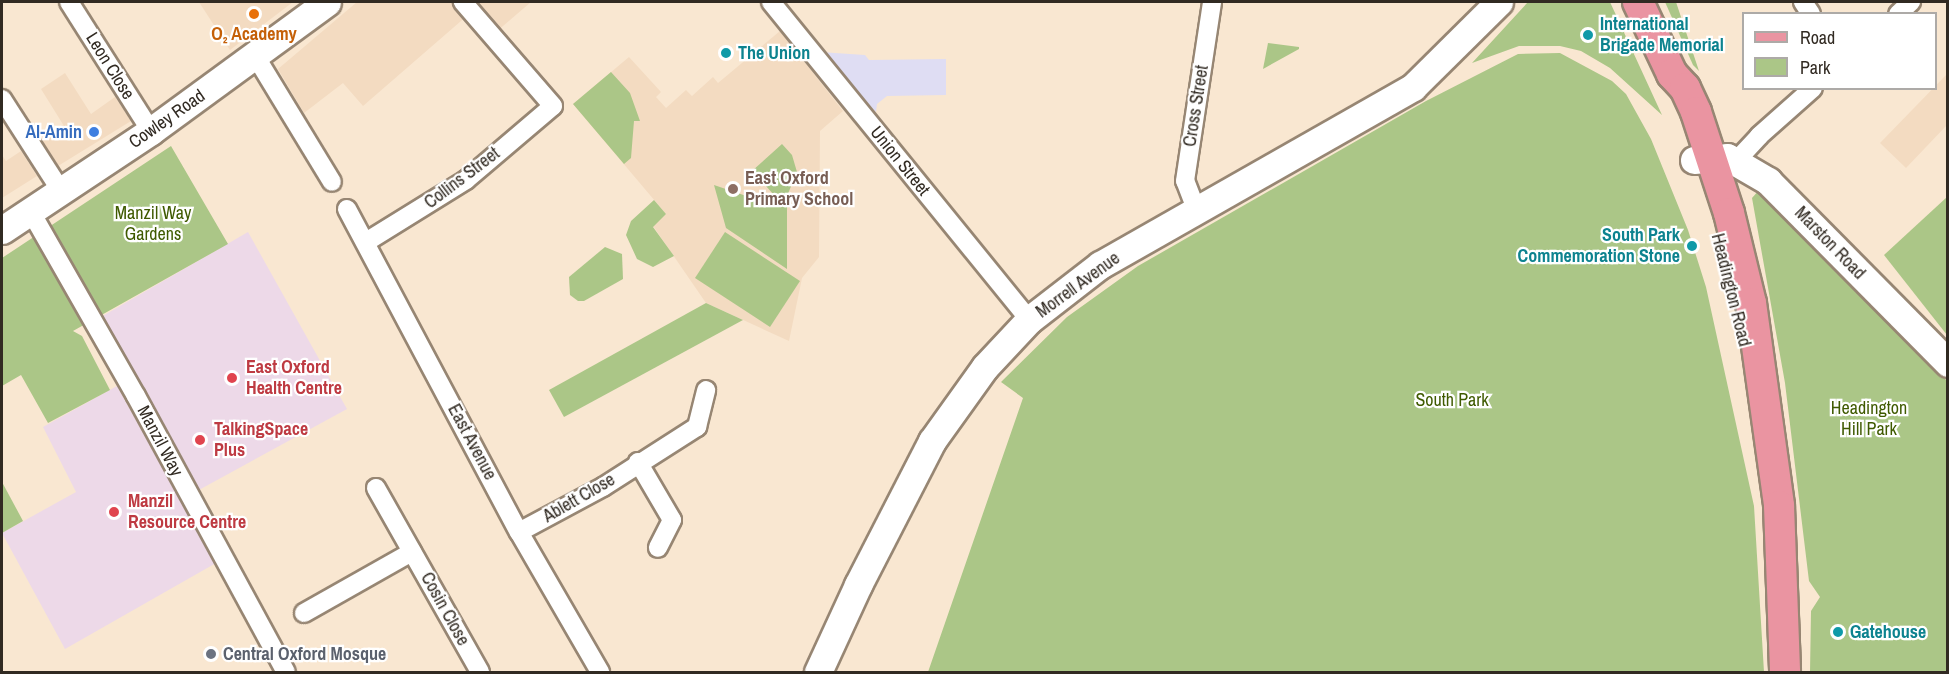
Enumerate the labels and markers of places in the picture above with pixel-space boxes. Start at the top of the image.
marker: O₂ Academy [247,7,261,21]
place label: International Brigade Memorial [1600,14,1724,57]
place label: O₂ Academy [211,23,297,45]
marker: International Brigade Memorial [1581,28,1595,42]
place label: The Union [738,42,810,64]
marker: The Union [719,46,733,60]
place label: Al-Amin [25,121,82,143]
marker: Al-Amin [87,125,101,139]
place label: East Oxford Primary School [745,168,853,210]
marker: East Oxford Primary School [726,182,740,196]
place label: South Park Commemoration Stone [1518,225,1680,268]
marker: South Park Commemoration Stone [1685,239,1699,253]
place label: East Oxford Health Centre [246,357,342,400]
marker: East Oxford Health Centre [223,369,241,387]
place label: TalkingSpace Plus [214,419,308,462]
marker: TalkingSpace Plus [191,431,209,449]
place label: Manzil Resource Centre [128,491,246,534]
marker: Manzil Resource Centre [105,503,123,521]
place label: Gatehouse [1850,621,1926,643]
marker: Gatehouse [1831,625,1845,639]
place label: Central Oxford Mosque [223,643,386,665]
marker: Central Oxford Mosque [204,647,218,661]

